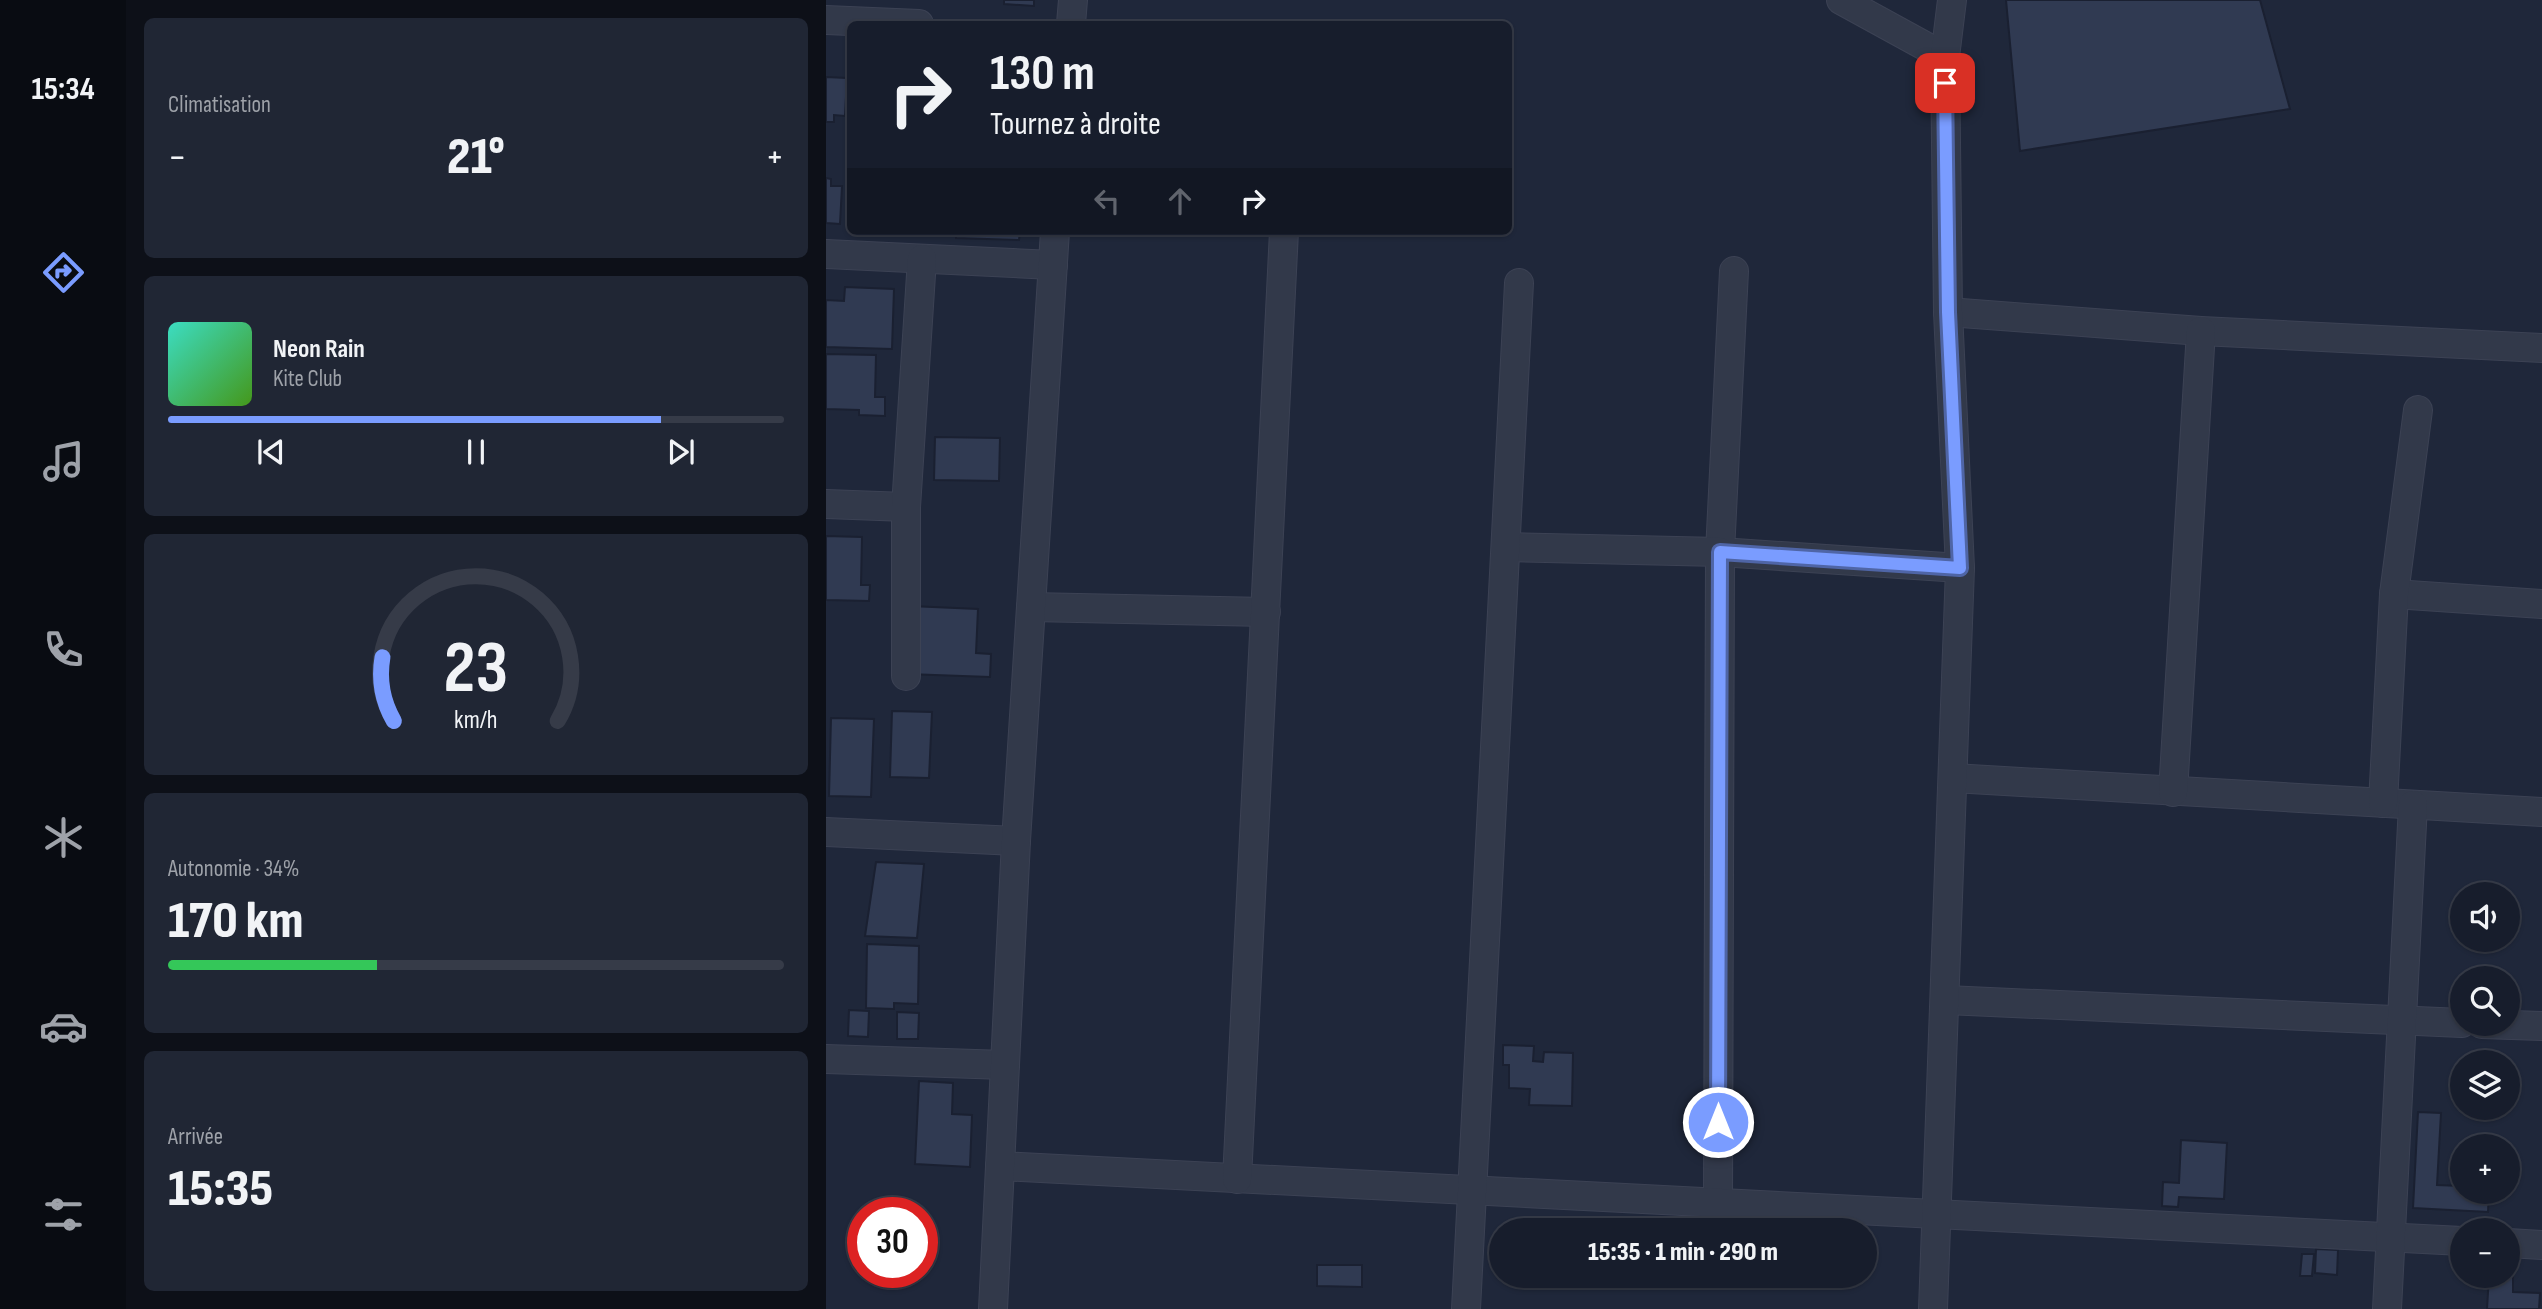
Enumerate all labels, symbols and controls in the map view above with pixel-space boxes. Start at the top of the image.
text: 130 m [990,45,1095,104]
icon: right [875,49,966,140]
pin [1915,53,1975,113]
icon: arrive [1926,64,1964,102]
text: 15:34 [31,70,95,109]
text: Climatisation [168,91,271,119]
text: Tournez à droite [990,105,1161,144]
text: 21° [447,126,505,189]
text: − [168,135,187,180]
text: + [765,135,784,180]
icon: left [1088,182,1126,220]
icon: ahead [1161,182,1199,220]
icon: right [1234,182,1272,220]
icon: directions [39,248,88,297]
text: Neon Rain [273,334,365,365]
text: Kite Club [273,365,342,393]
icon: previous [252,433,290,471]
icon: pause [457,433,495,471]
icon: next [662,433,700,471]
icon: music [39,437,88,486]
icon: phone [39,625,88,674]
text: 23 [444,625,508,713]
text: km/h [454,704,498,735]
icon: climate [39,813,88,862]
text: Autonomie · 34% [168,855,299,883]
map controls [2450,882,2520,1288]
button: sound [2450,882,2520,952]
text: 170 km [168,890,304,953]
button: search [2450,966,2520,1036]
icon: car [39,1002,88,1051]
button: layers [2450,1050,2520,1120]
position arrow [1681,1085,1755,1159]
text: Arrivée [168,1123,223,1151]
button: + [2450,1134,2520,1204]
text: 15:35 [168,1158,273,1221]
icon: filters [39,1190,88,1239]
speed limit sign: 30 [847,1197,938,1288]
button: − [2450,1218,2520,1288]
text: 15:35 · 1 min · 290 m [1588,1237,1778,1268]

